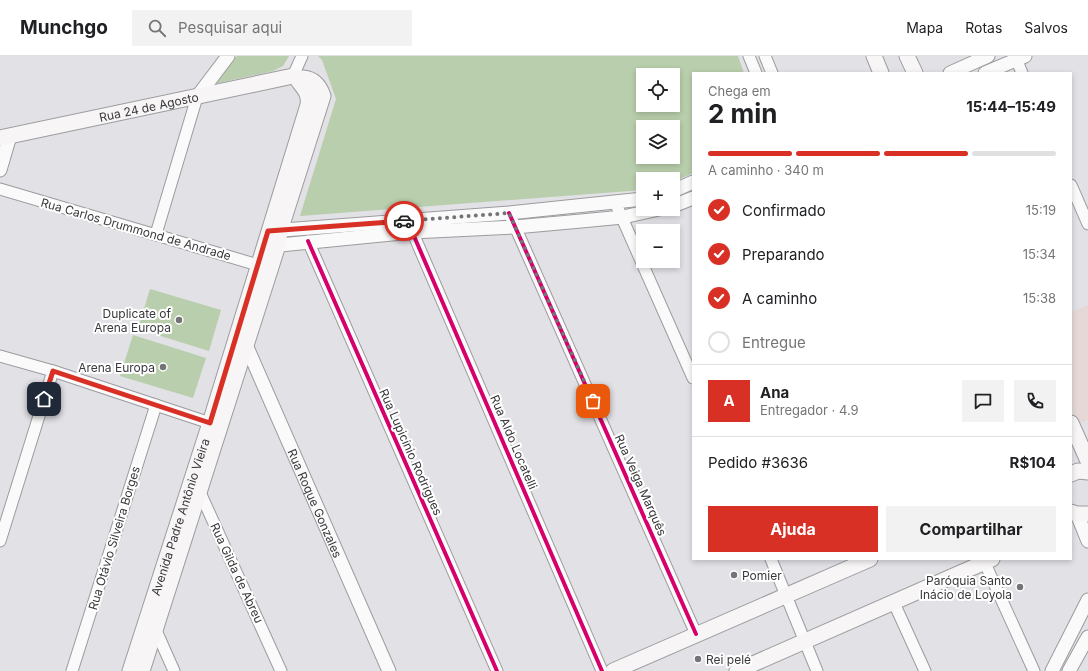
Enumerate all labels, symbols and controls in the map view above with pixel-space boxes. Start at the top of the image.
search box [132,10,412,46]
text: Munchgo [20,16,108,39]
icon: search [146,17,168,39]
text: Pesquisar aqui [178,18,282,37]
text: Mapa [906,19,943,36]
text: Rotas [965,19,1002,36]
text: Salvos [1024,19,1068,36]
map controls [636,68,680,268]
button: locate [636,68,680,112]
text: Chega em [708,83,771,99]
street label: Rua 24 de Agosto [98,89,200,124]
text: 15:44–15:49 [966,97,1056,116]
text: 2 min [708,98,778,129]
button: layers [636,120,680,164]
text: A caminho · 340 m [708,162,824,178]
button: + [636,172,680,216]
street label: Rua Carlos Drummond de Andrade [39,195,233,263]
icon: check [708,199,730,221]
courier [384,201,424,241]
text: Confirmado [742,201,826,220]
text: 15:19 [1026,202,1056,218]
icon: car [393,210,415,232]
button: − [636,224,680,268]
icon: check [708,243,730,265]
text: Preparando [742,245,825,264]
text: 15:34 [1023,246,1056,262]
icon: check [708,287,730,309]
text: A caminho [742,289,817,308]
text: 15:38 [1023,290,1056,306]
place label: Duplicate of Arena Europa [94,306,172,335]
marker: Duplicate of Arena Europa [174,315,184,325]
text: Entregue [742,333,806,352]
place label: Arena Europa [78,360,155,375]
marker: Arena Europa [158,362,168,372]
button: chat [962,380,1004,422]
button: phone [1014,380,1056,422]
pin [27,382,61,416]
text: Ana [760,383,789,402]
pin [576,384,610,418]
street label: Rua Lupicínio Rodrigues [376,386,446,518]
icon: home [33,388,55,410]
icon: bag [582,390,604,412]
text: A [723,391,735,410]
street label: Rua Aldo Locatelli [487,392,541,492]
text: Entregador · 4.9 [760,402,859,418]
street label: Rua Veiga Marquês [612,432,670,538]
street label: Avenida Padre Antônio Vieira [147,436,212,597]
street label: Rua Roque Gonzales [285,446,346,560]
text: Pedido #3636 [708,453,808,472]
text: R$104 [1010,453,1056,472]
street label: Rua Otávio Silveira Borges [85,464,143,612]
button: Ajuda [708,506,878,552]
button: Compartilhar [886,506,1056,552]
street label: Rua Gilda de Abreu [207,520,267,626]
place label: Pomier [742,568,782,583]
marker: Pomier [729,570,739,580]
place label: Paróquia Santo Inácio de Loyola [920,573,1012,602]
marker: Paróquia Santo Inácio de Loyola [1015,582,1025,592]
place label: Rei pelé [706,652,751,667]
marker: Rei pelé [693,654,703,664]

